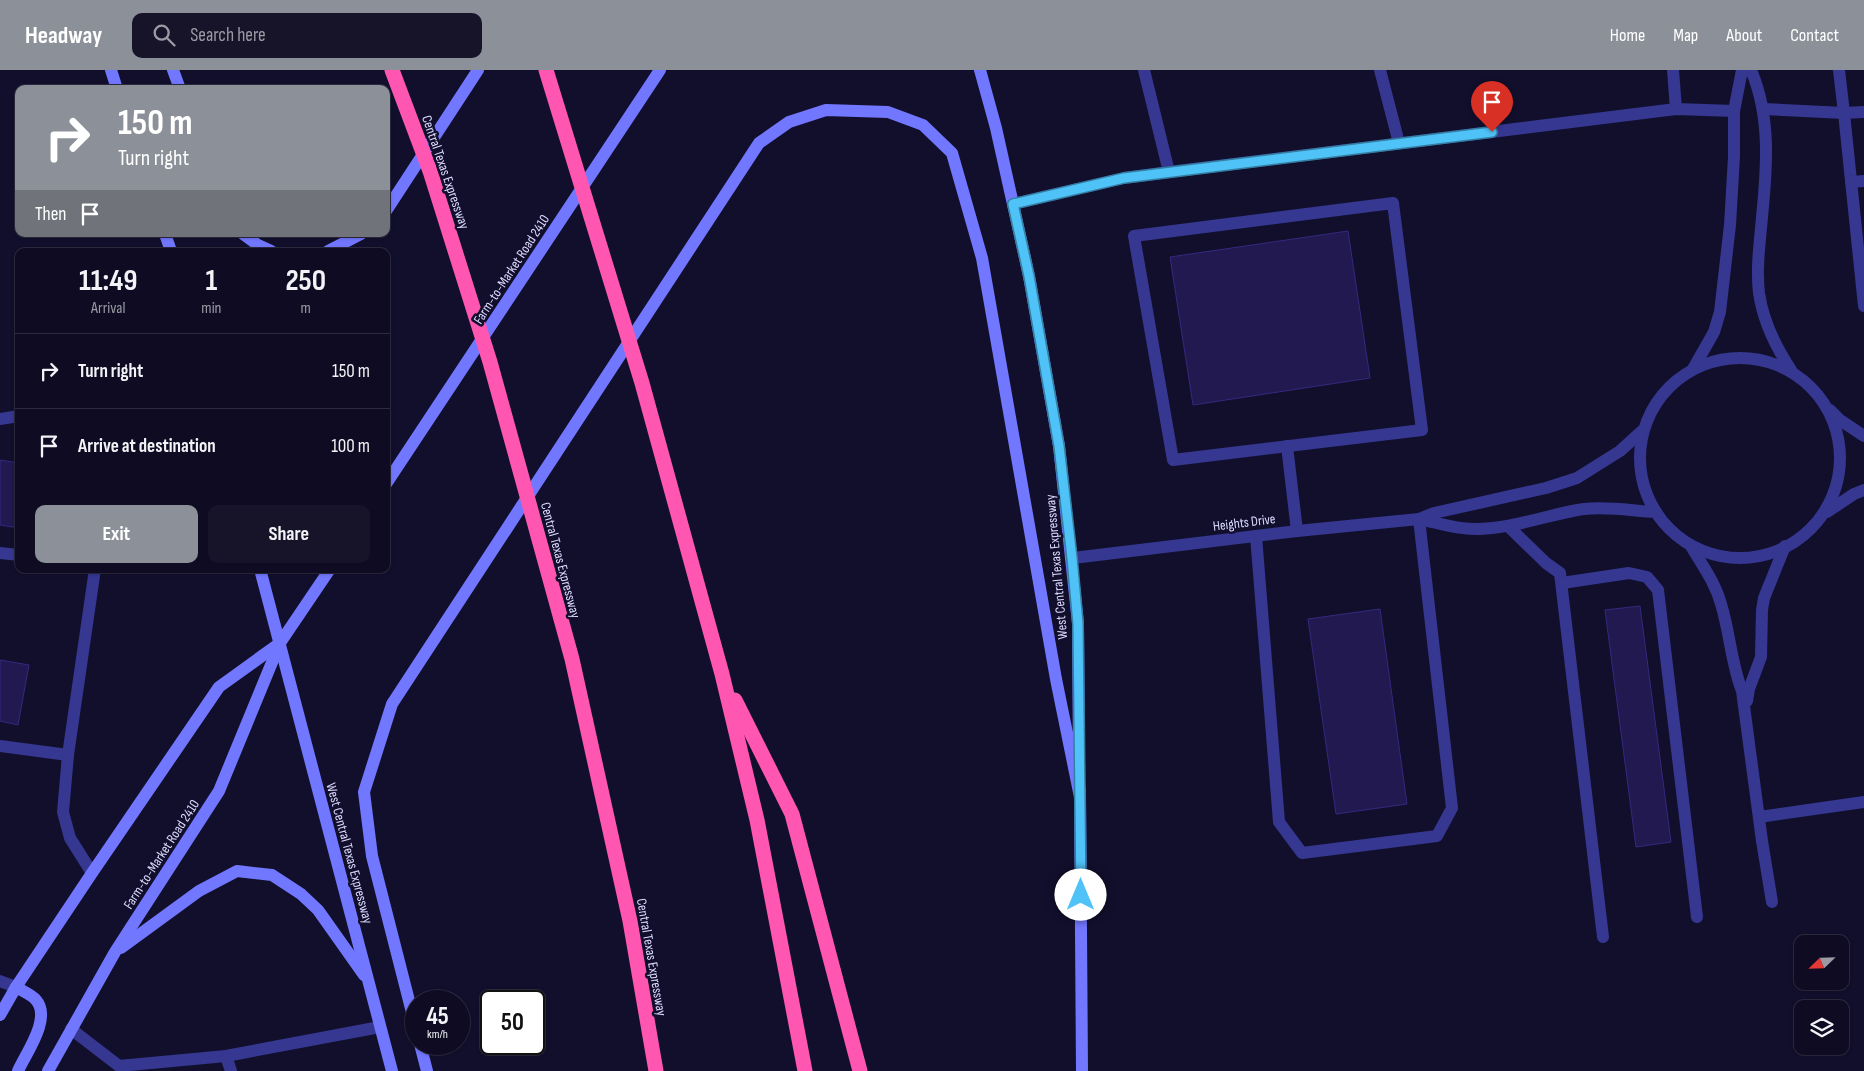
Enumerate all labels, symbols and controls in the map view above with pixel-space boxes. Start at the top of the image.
search box [132,13,482,58]
text: Headway [25,21,102,50]
icon: search [150,21,178,49]
text: Search here [190,24,266,47]
text: Home [1610,25,1645,46]
text: Map [1673,25,1698,46]
text: About [1726,25,1762,46]
text: Contact [1790,25,1839,46]
pin [1471,81,1513,132]
icon: arrive [1478,88,1506,116]
text: 150 m [118,102,192,145]
icon: right [35,105,100,170]
street label: Central Texas Expressway [418,113,473,232]
text: Turn right [118,145,189,172]
icon: arrive [76,200,104,228]
text: Then [35,203,66,226]
street label: Farm-to-Market Road 2410 [470,211,553,327]
text: 11:49 [79,263,137,299]
text: 1 [206,263,217,299]
text: 250 [285,263,326,299]
text: Arrival [91,299,125,318]
text: min [201,299,221,318]
text: m [301,299,311,318]
icon: right [35,357,63,385]
text: Turn right [78,360,143,383]
text: 150 m [332,360,370,383]
icon: arrive [35,432,63,460]
text: Arrive at destination [78,435,216,458]
text: 100 m [331,435,370,458]
street label: West Central Texas Expressway [1042,493,1071,640]
street label: Central Texas Expressway [537,500,584,620]
button: Exit [35,505,198,563]
button: Share [208,505,370,563]
street label: Heights Drive [1212,510,1276,535]
street label: West Central Texas Expressway [323,781,377,926]
street label: Farm-to-Market Road 2410 [120,796,203,912]
position arrow [1054,868,1106,920]
street label: Central Texas Expressway [633,897,670,1018]
north arrow [1794,935,1849,990]
map controls [1794,935,1849,1055]
speed limit sign: 50 [480,990,545,1055]
button: layers [1794,1000,1849,1055]
text: 45 [426,1001,449,1032]
text: km/h [427,1027,448,1042]

